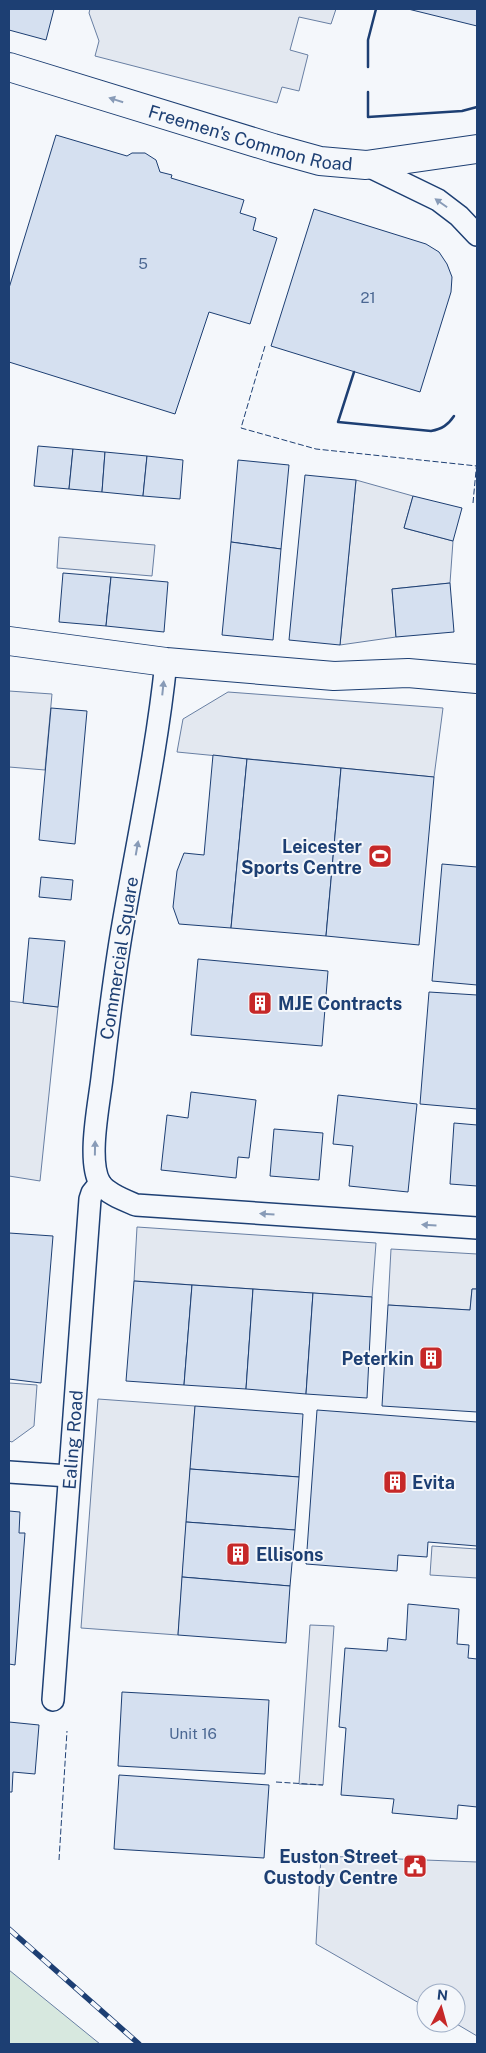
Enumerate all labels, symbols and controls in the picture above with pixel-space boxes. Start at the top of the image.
one-way arrow [109,95,124,103]
street label: Freemen's Common Road [146,100,353,174]
one-way arrow [434,198,448,208]
house number: 5 [138,255,148,272]
house number: 21 [360,289,376,306]
one-way arrow [159,680,167,696]
place label: Leicester Sports Centre [241,836,363,878]
one-way arrow [133,840,141,856]
sports icon: Leicester Sports Centre [367,843,393,869]
street label: Commercial Square [96,875,142,1041]
building icon: MJE Contracts [247,990,273,1016]
place label: MJE Contracts [278,993,402,1014]
one-way arrow [91,1139,99,1155]
one-way arrow [258,1209,274,1217]
one-way arrow [420,1221,436,1229]
building icon: Peterkin [418,1345,444,1371]
place label: Peterkin [342,1348,414,1369]
street label: Ealing Road [58,1389,86,1490]
building icon: Evita [382,1469,408,1495]
place label: Evita [412,1472,455,1493]
building icon: Ellisons [225,1541,251,1567]
place label: Ellisons [256,1544,324,1565]
house number: Unit 16 [169,1725,217,1742]
place label: Euston Street Custody Centre [263,1846,398,1888]
public building icon: Euston Street Custody Centre [402,1853,428,1879]
north arrow [416,1983,466,2033]
text: N [436,1987,449,2004]

